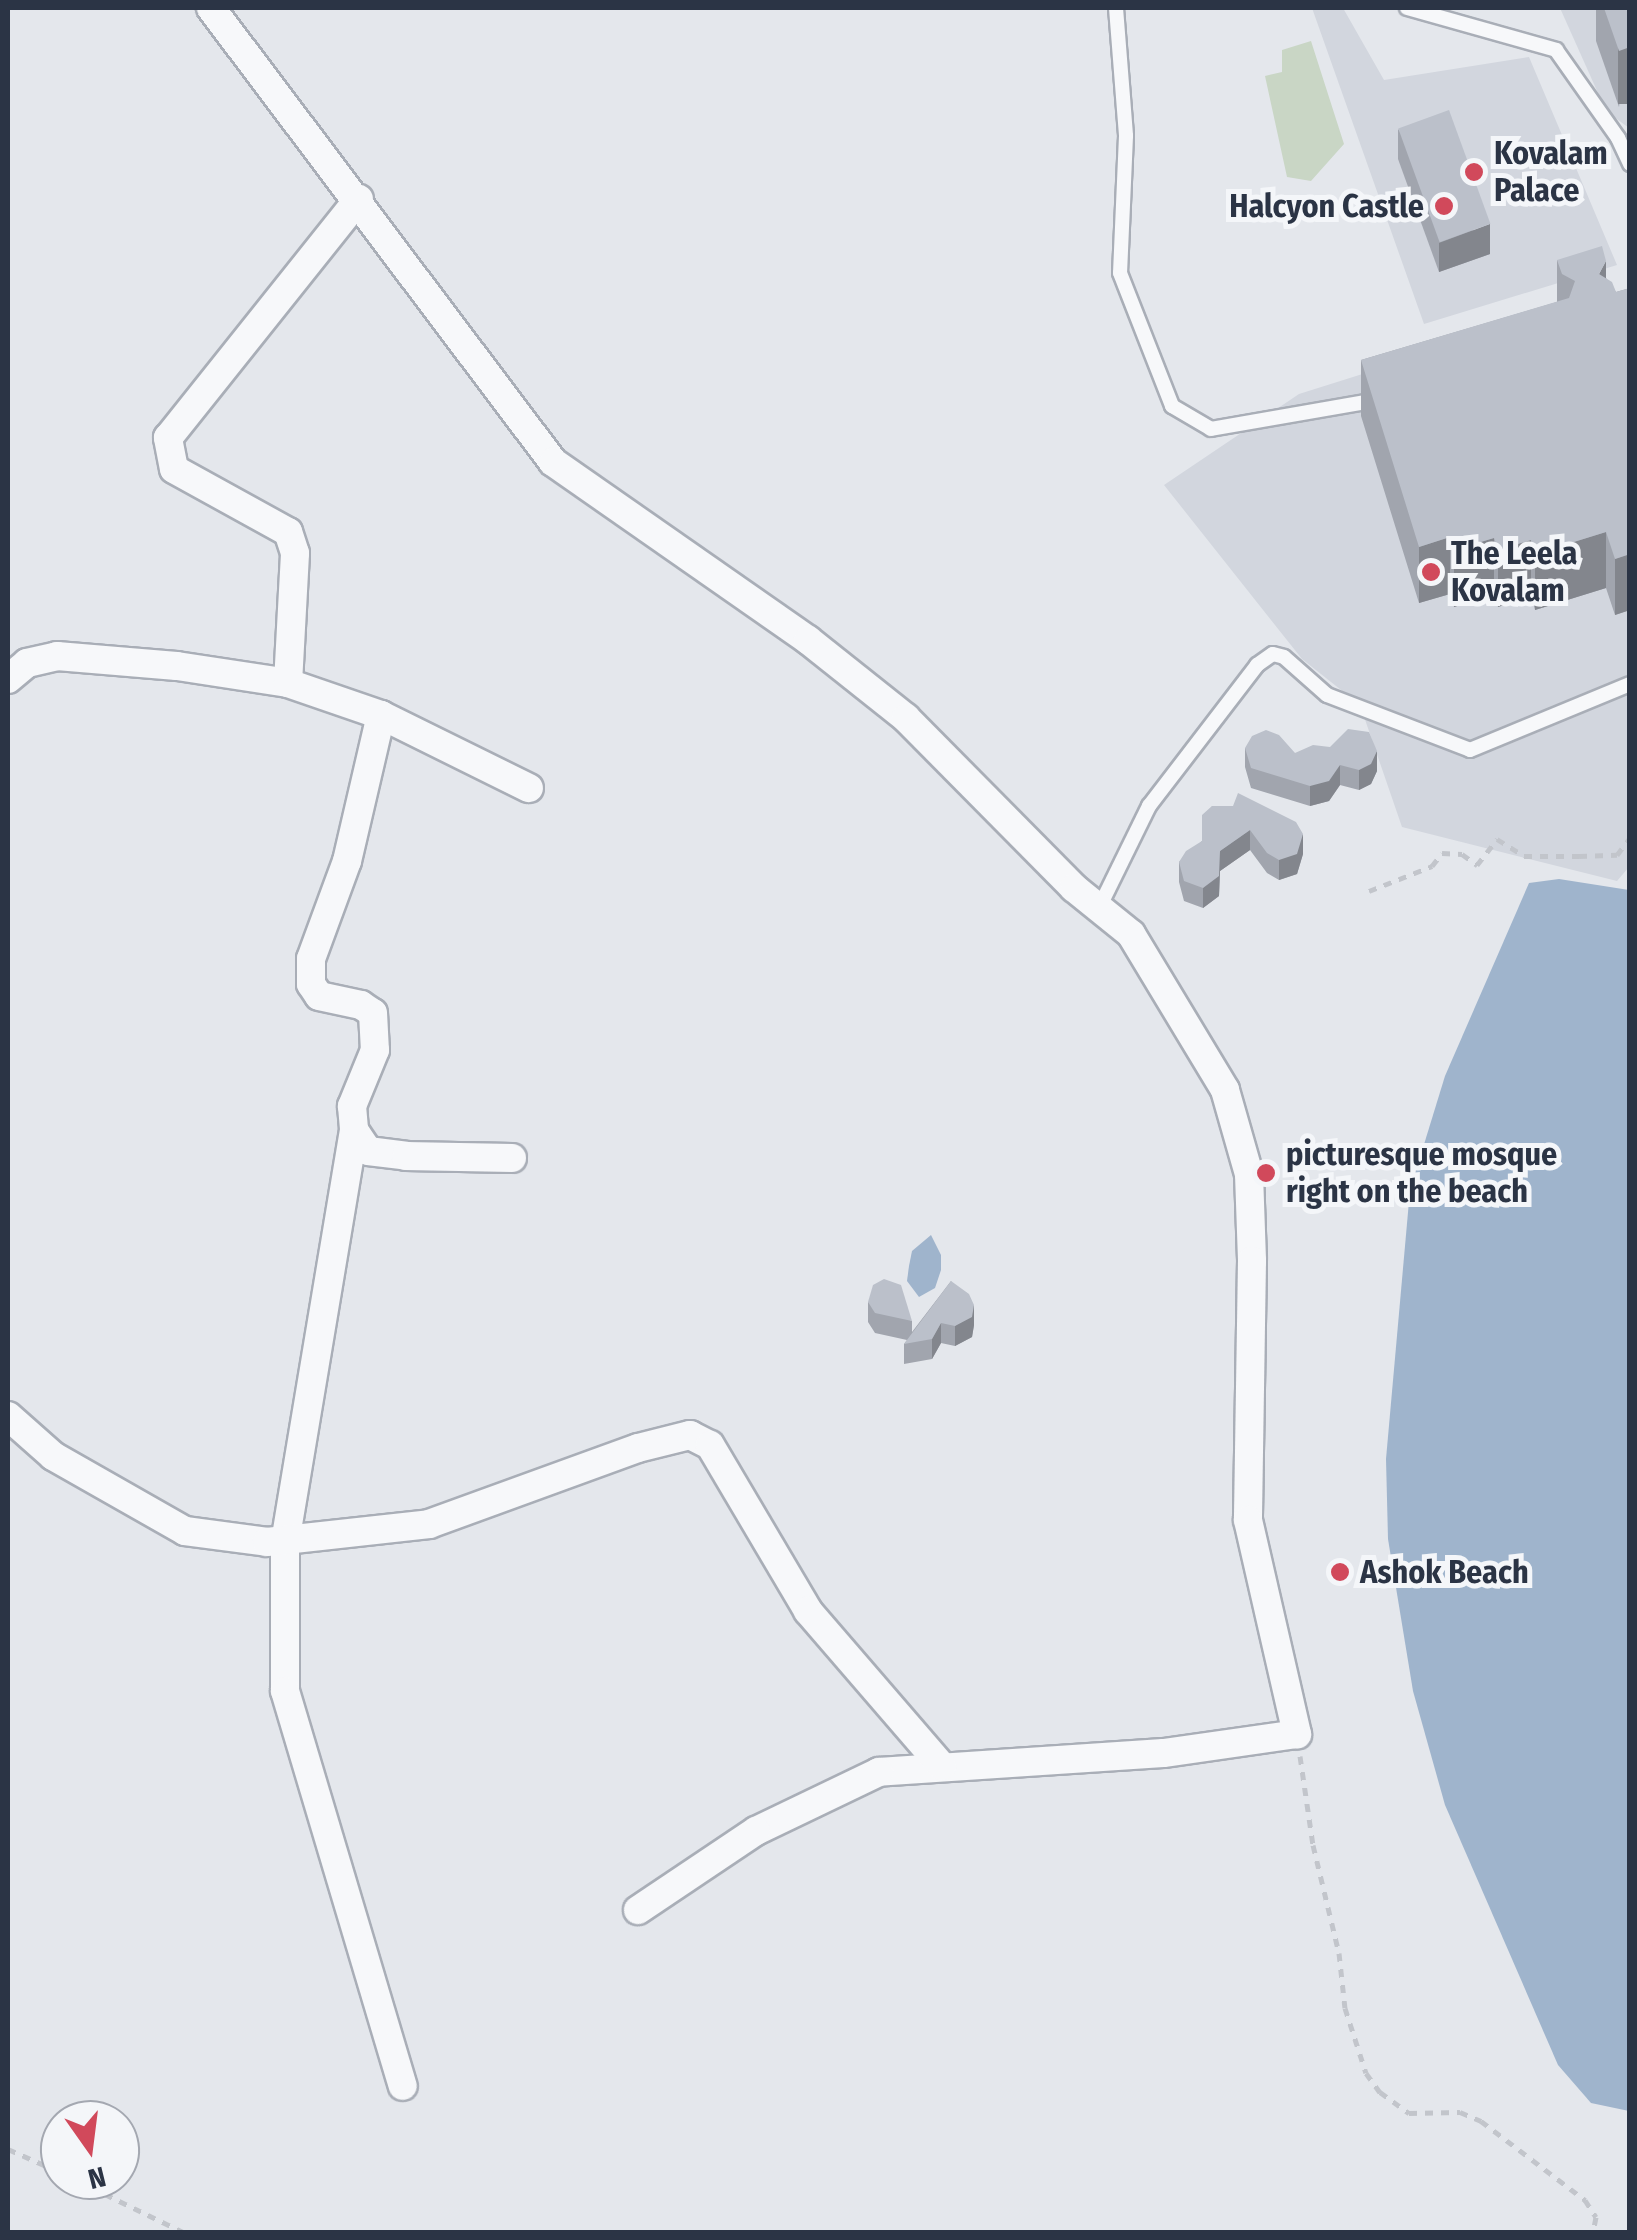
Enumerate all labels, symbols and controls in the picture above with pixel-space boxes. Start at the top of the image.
place label: Kovalam Palace [1494,135,1608,210]
marker: Kovalam Palace [1463,161,1485,183]
place label: Halcyon Castle [1229,187,1424,225]
marker: Halcyon Castle [1433,195,1455,217]
place label: The Leela Kovalam [1451,535,1577,610]
marker: The Leela Kovalam [1420,561,1442,583]
place label: picturesque mosque right on the beach [1286,1136,1557,1211]
marker: picturesque mosque right on the beach [1255,1162,1277,1184]
place label: Ashok Beach [1360,1553,1529,1591]
marker: Ashok Beach [1329,1561,1351,1583]
north arrow [40,2100,140,2200]
text: N [85,2160,109,2196]

